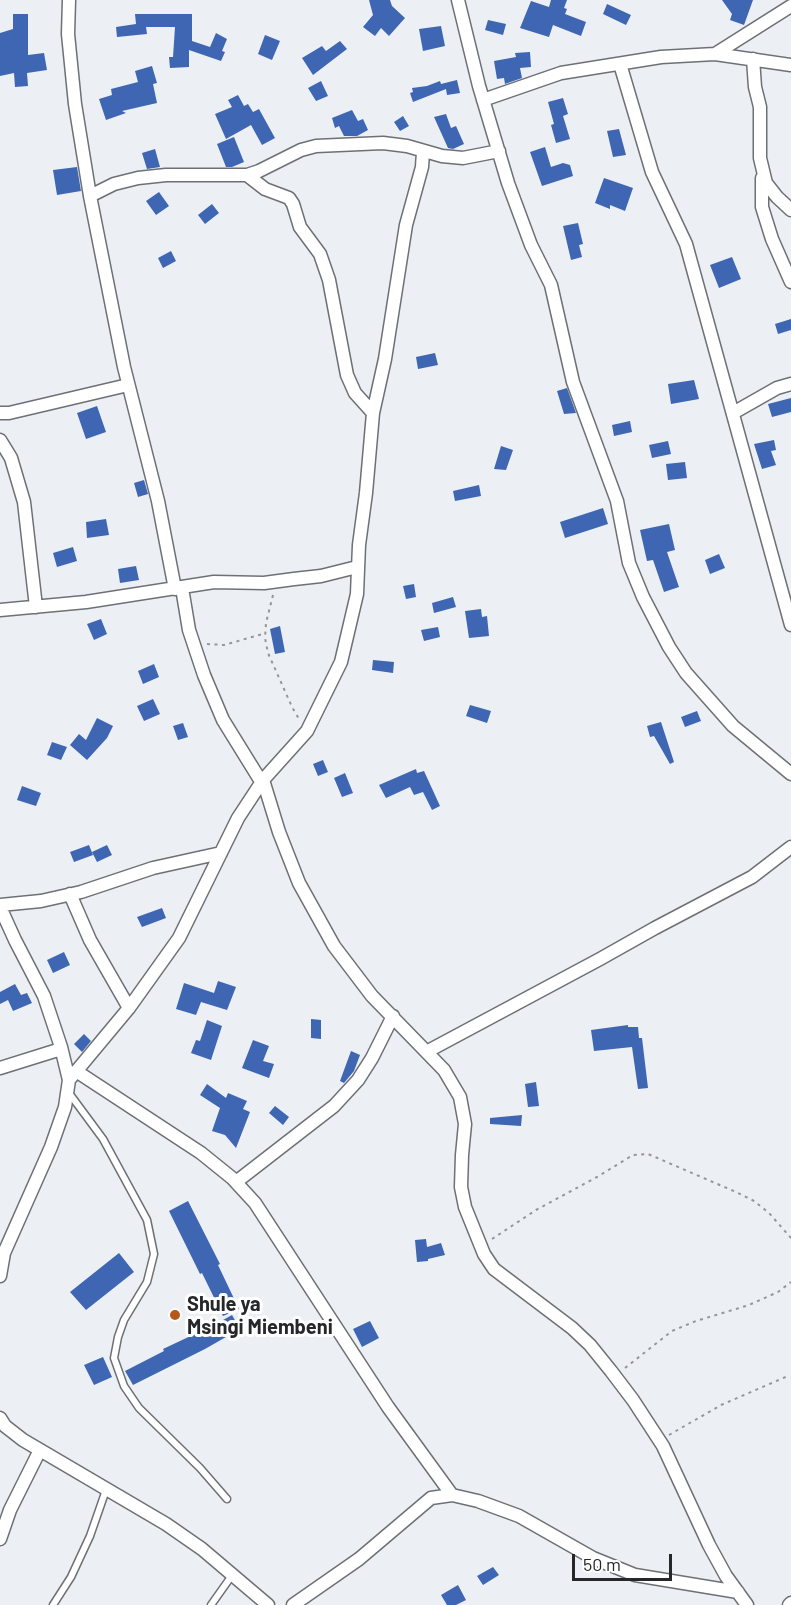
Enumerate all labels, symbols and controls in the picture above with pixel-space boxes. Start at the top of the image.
place label: Shule ya Msingi Miembeni [187,1292,333,1339]
marker: Shule ya Msingi Miembeni [168,1308,182,1322]
scale bar [575,1542,676,1580]
text: 50 m [583,1553,621,1575]

